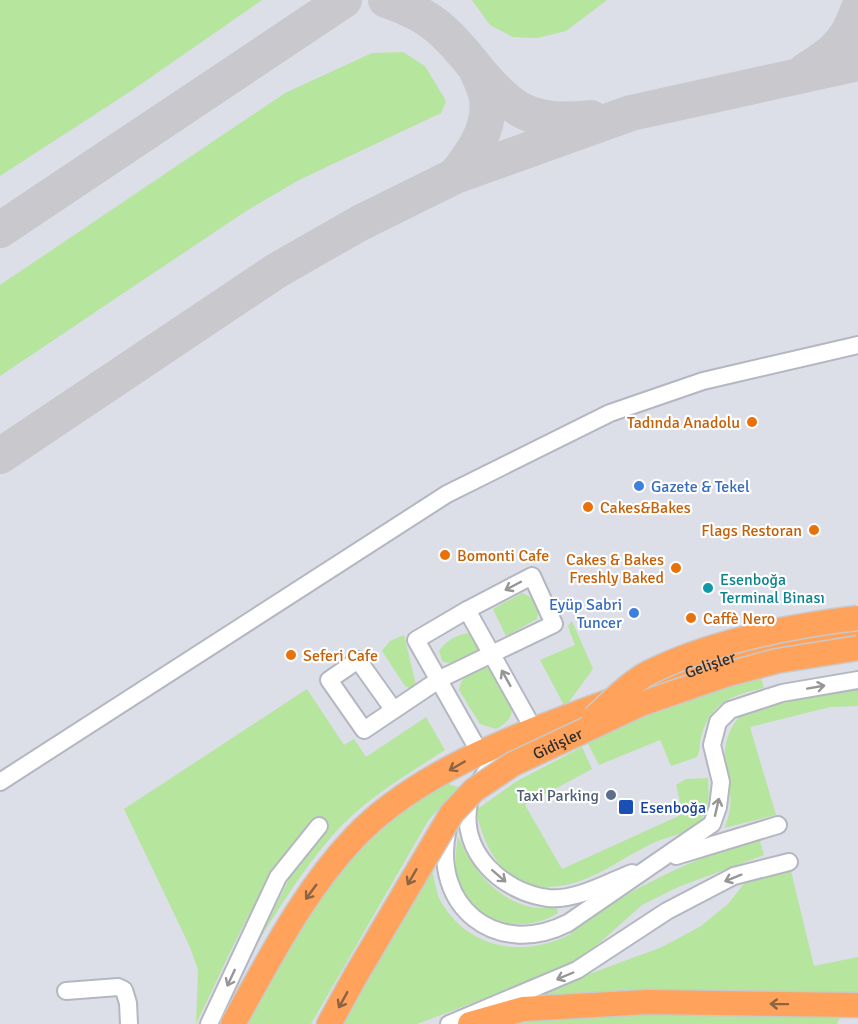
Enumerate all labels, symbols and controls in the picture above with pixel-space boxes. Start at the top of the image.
place label: Tadında Anadolu [627,413,740,433]
marker: Tadında Anadolu [745,415,759,429]
place label: Gazete & Tekel [651,477,750,497]
marker: Gazete & Tekel [632,479,646,493]
place label: Cakes&Bakes [600,498,691,518]
marker: Cakes&Bakes [581,500,595,514]
place label: Flags Restoran [701,521,802,541]
marker: Flags Restoran [807,523,821,537]
place label: Bomonti Cafe [457,546,549,566]
marker: Bomonti Cafe [438,548,452,562]
place label: Cakes & Bakes Freshly Baked [566,550,664,588]
marker: Cakes & Bakes Freshly Baked [669,561,683,575]
place label: Esenboğa Terminal Binası [720,570,825,608]
one-way arrow [504,581,522,592]
marker: Esenboğa Terminal Binası [701,581,715,595]
place label: Eyüp Sabri Tuncer [549,595,622,633]
marker: Eyüp Sabri Tuncer [627,606,641,620]
place label: Caffè Nero [703,609,775,629]
marker: Caffè Nero [684,611,698,625]
place label: Seferi Cafe [303,646,378,666]
street label: Gelişler [682,647,738,683]
marker: Seferi Cafe [284,648,298,662]
one-way arrow [500,670,512,687]
one-way arrow [806,681,826,692]
street label: Gidişler [530,724,586,764]
one-way arrow [449,760,466,772]
place label: Taxi Parking [517,786,599,806]
marker: Taxi Parking [604,788,618,802]
marker: Esenboğa [617,798,635,816]
place label: Esenboğa [640,798,706,818]
one-way arrow [712,798,724,817]
one-way arrow [406,868,418,885]
one-way arrow [491,869,506,883]
one-way arrow [724,873,742,884]
one-way arrow [305,883,317,899]
one-way arrow [224,969,236,987]
one-way arrow [556,971,574,982]
one-way arrow [337,990,348,1008]
one-way arrow [769,998,789,1010]

